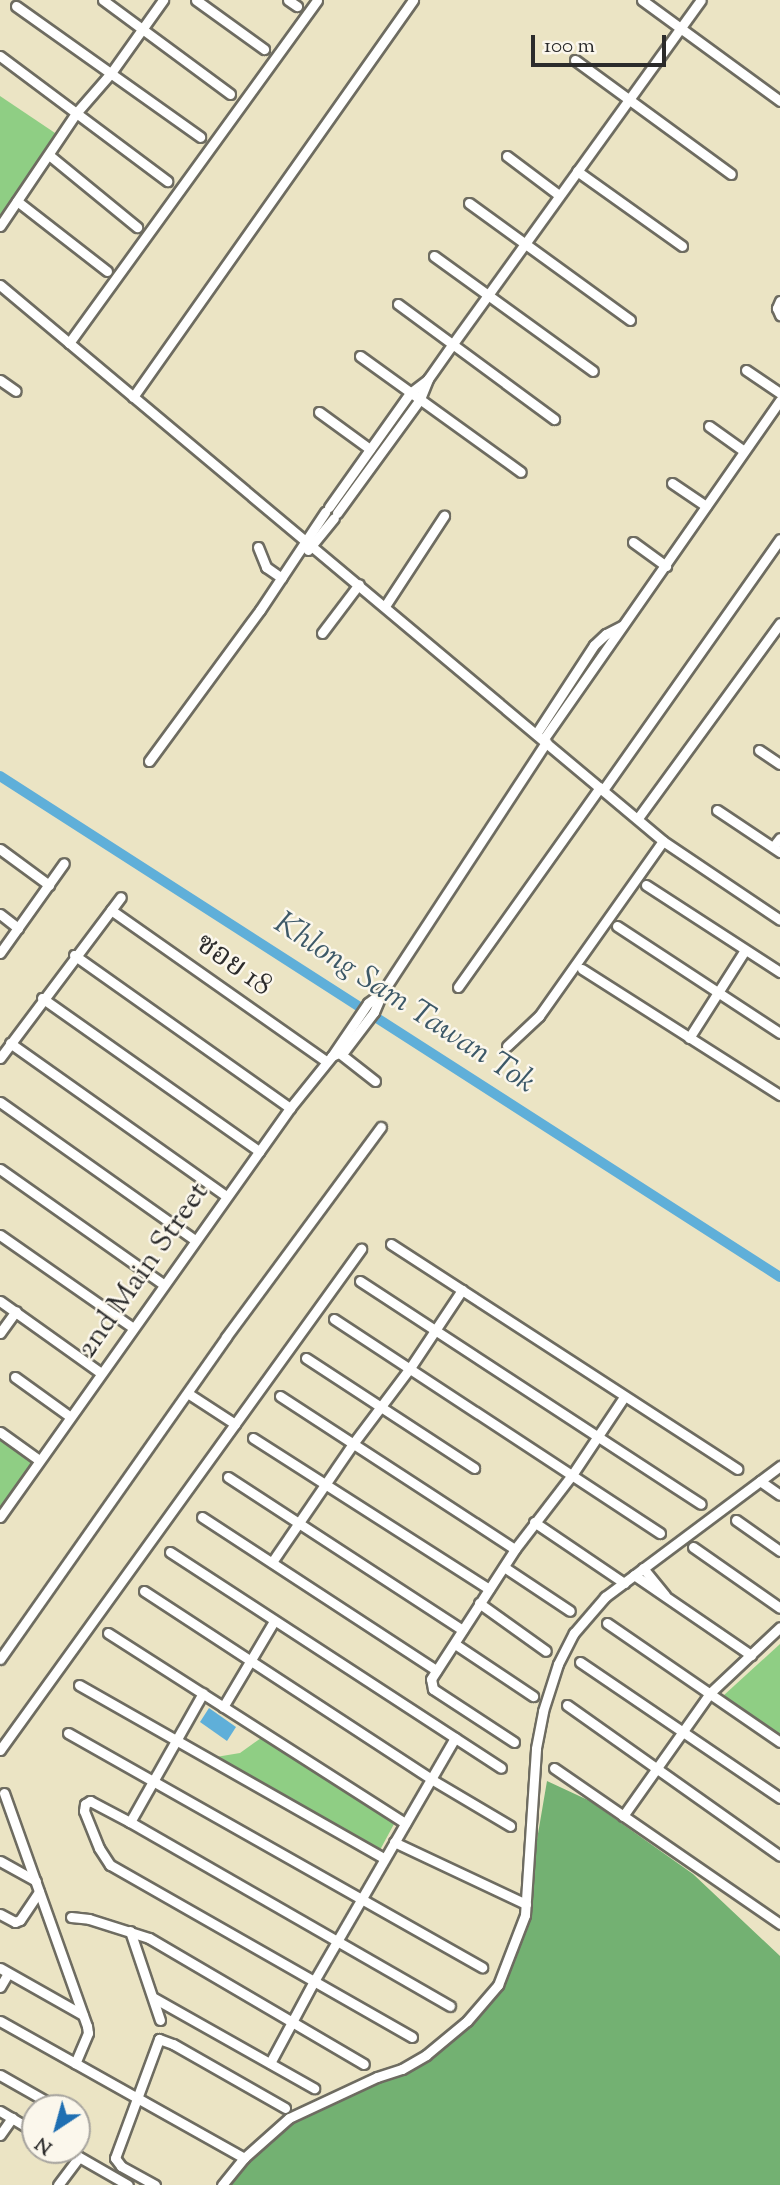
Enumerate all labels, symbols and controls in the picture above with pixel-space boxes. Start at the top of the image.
scale bar [535,21,670,65]
text: 100 m [544,32,595,62]
water label: Khlong Sam Tawan Tok [266,905,542,1103]
street label: ซอย 18 [188,927,278,1005]
street label: 2nd Main Street [70,1176,218,1366]
north arrow [21,2094,91,2164]
text: N [30,2129,59,2160]

